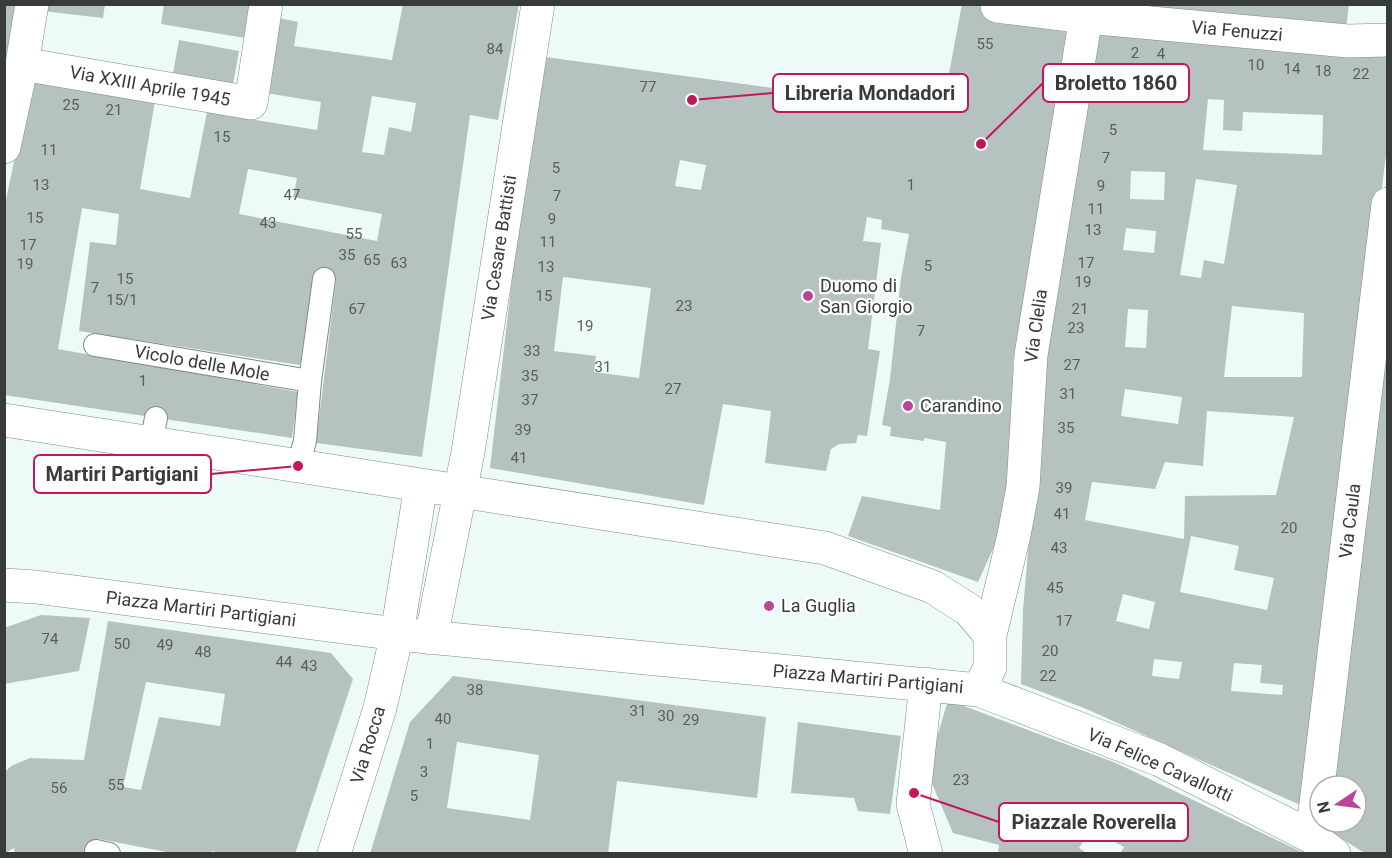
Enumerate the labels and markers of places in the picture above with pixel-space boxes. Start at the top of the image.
callout: Broletto 1860 [1043,64,1189,102]
callout: Libreria Mondadori [773,74,968,112]
place label: Duomo di San Giorgio [820,275,912,317]
marker: Duomo di San Giorgio [801,289,815,303]
place label: Carandino [920,395,1002,416]
marker: Carandino [901,399,915,413]
callout: Martiri Partigiani [34,455,211,493]
place label: La Guglia [781,595,856,616]
marker: La Guglia [762,599,776,613]
callout: Piazzale Roverella [999,803,1188,841]

